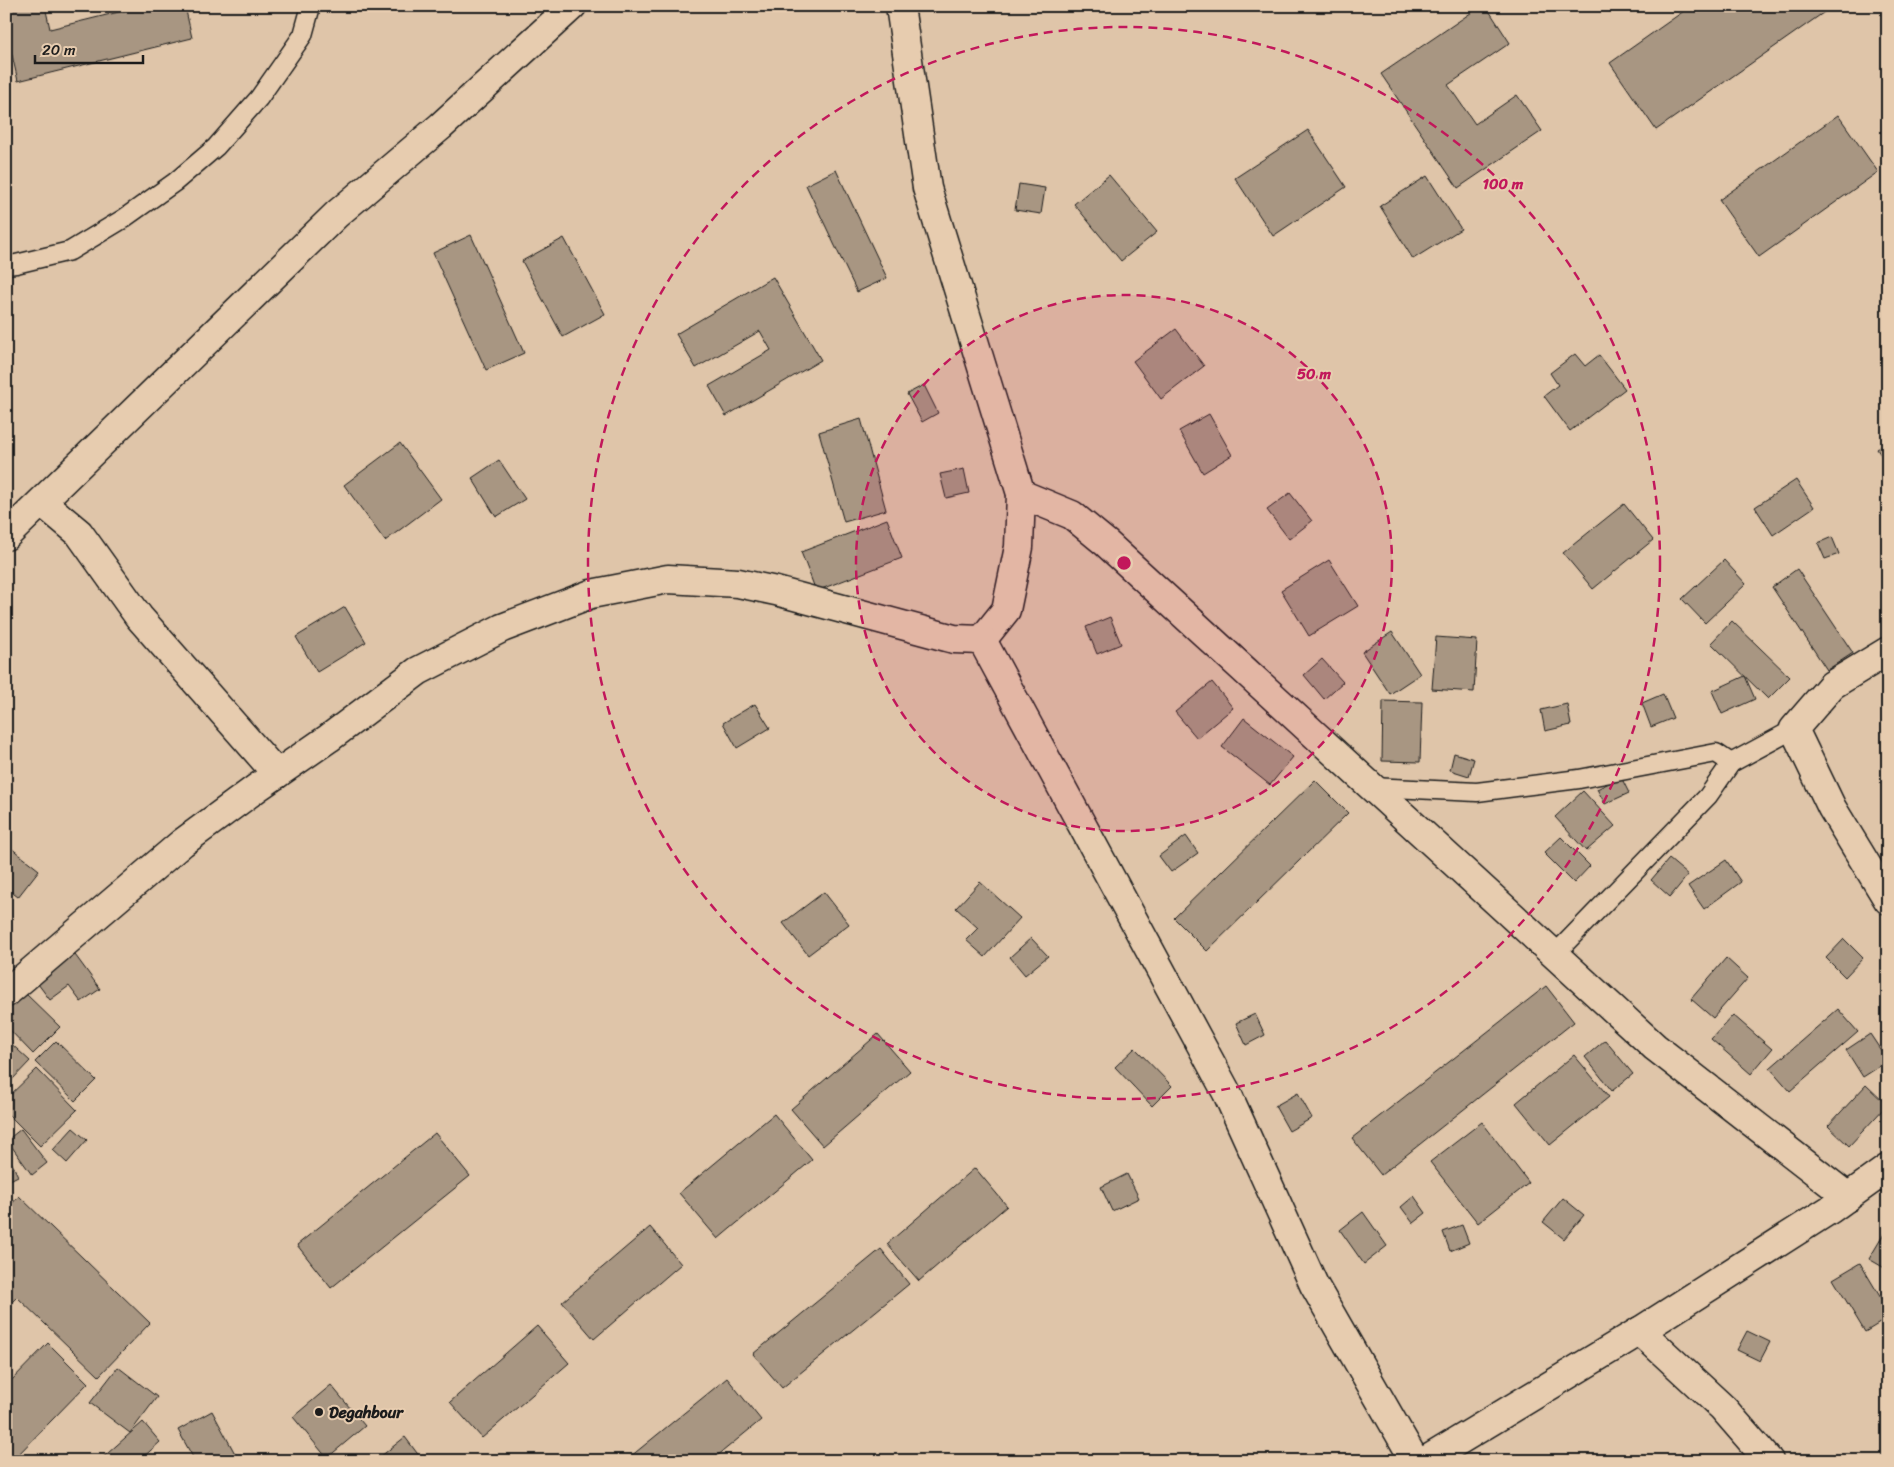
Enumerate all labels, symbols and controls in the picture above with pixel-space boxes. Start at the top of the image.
scale bar [35,32,142,64]
text: 20 m [42,37,76,63]
text: 100 m [1483,171,1524,197]
text: 50 m [1297,361,1332,387]
centre of rings [1115,554,1133,572]
place label: Degahbour [329,1398,404,1427]
marker: Degahbour [313,1406,325,1418]

